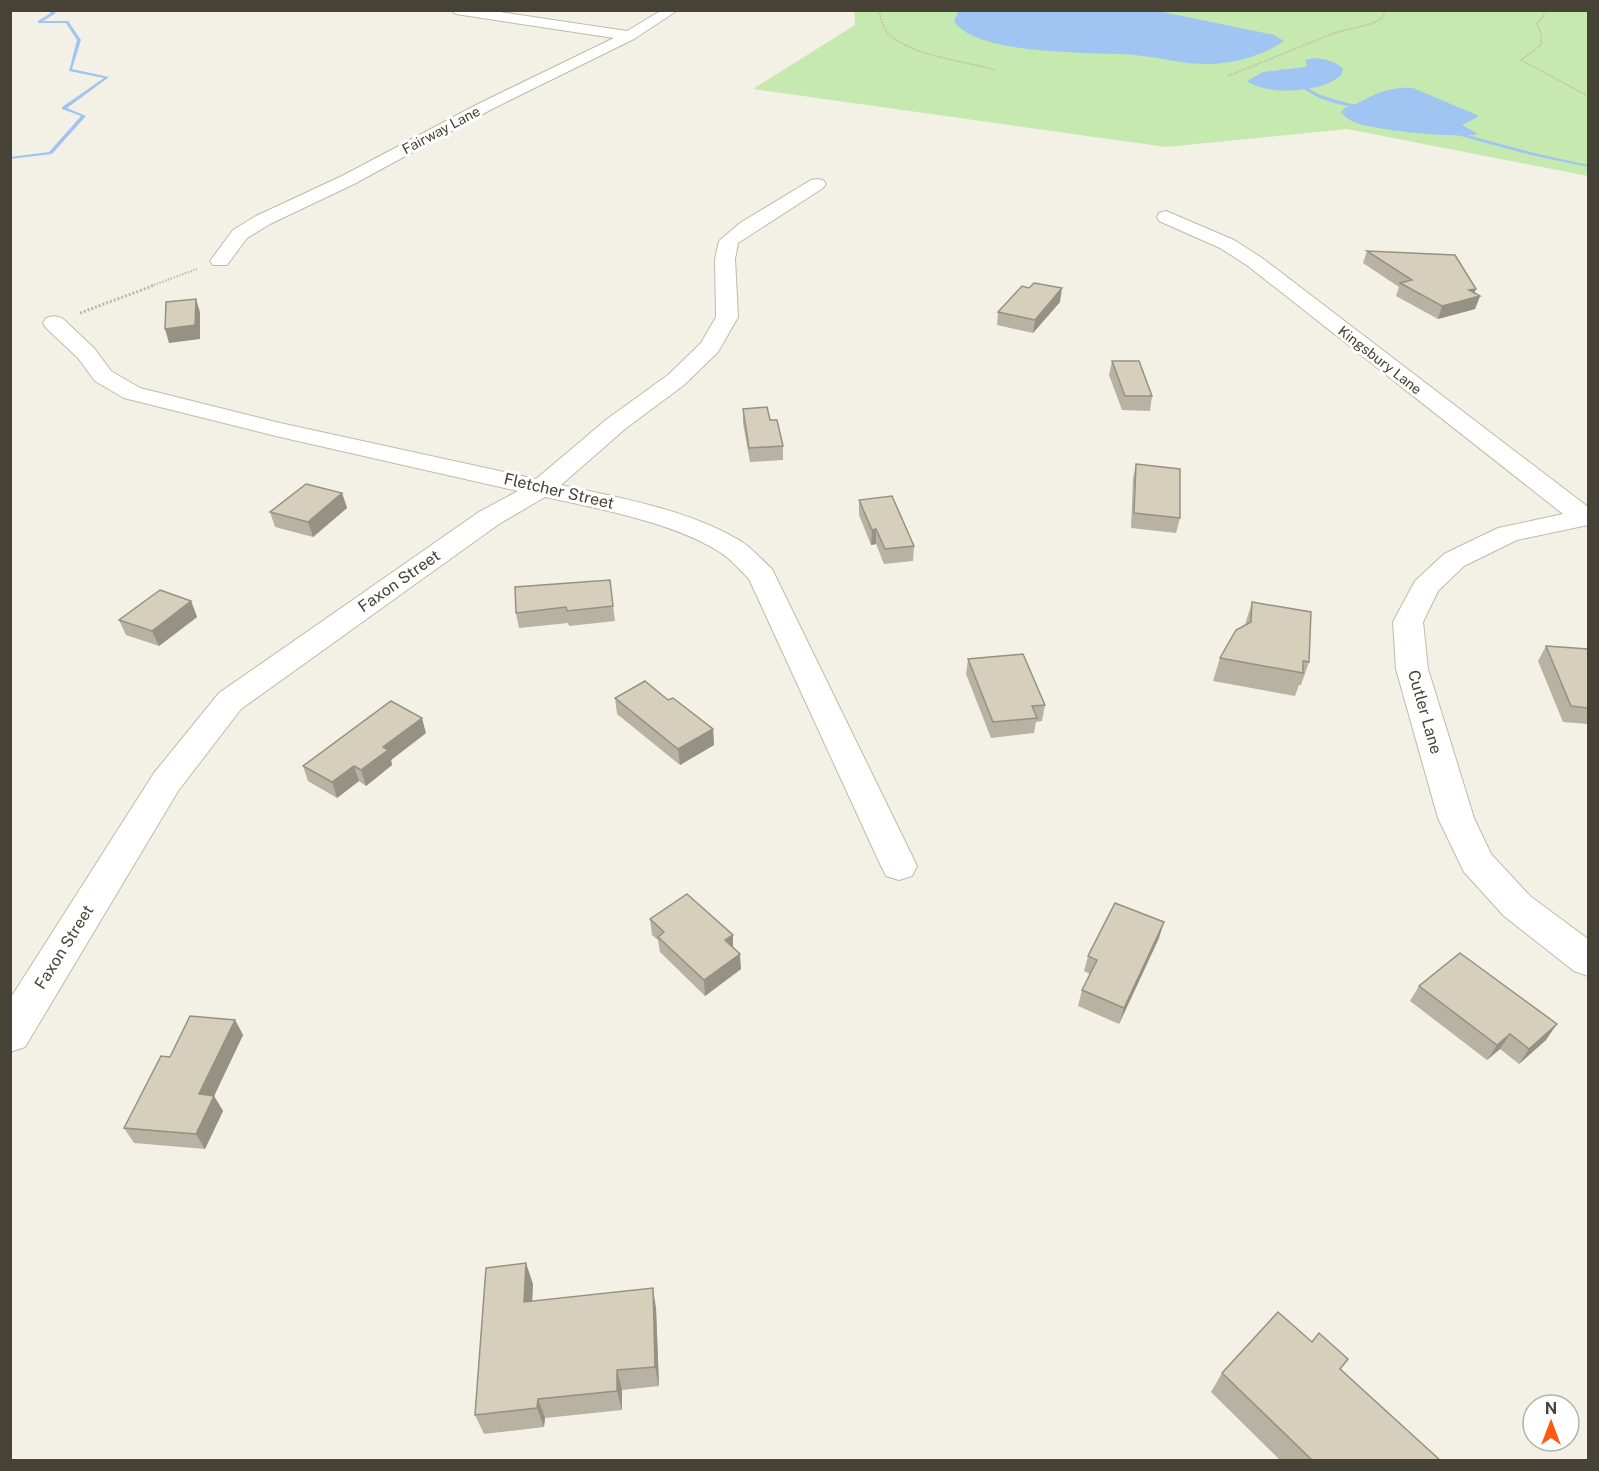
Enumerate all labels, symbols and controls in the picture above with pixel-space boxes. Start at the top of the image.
street label: Fairway Lane [399,103,483,157]
street label: Kingsbury Lane [1335,322,1425,398]
street label: Fletcher Street [502,469,616,513]
street label: Faxon Street [354,546,444,616]
street label: Cutler Lane [1404,668,1446,756]
street label: Faxon Street [31,901,97,993]
north arrow [1521,1393,1581,1453]
text: N [1545,1399,1557,1418]

